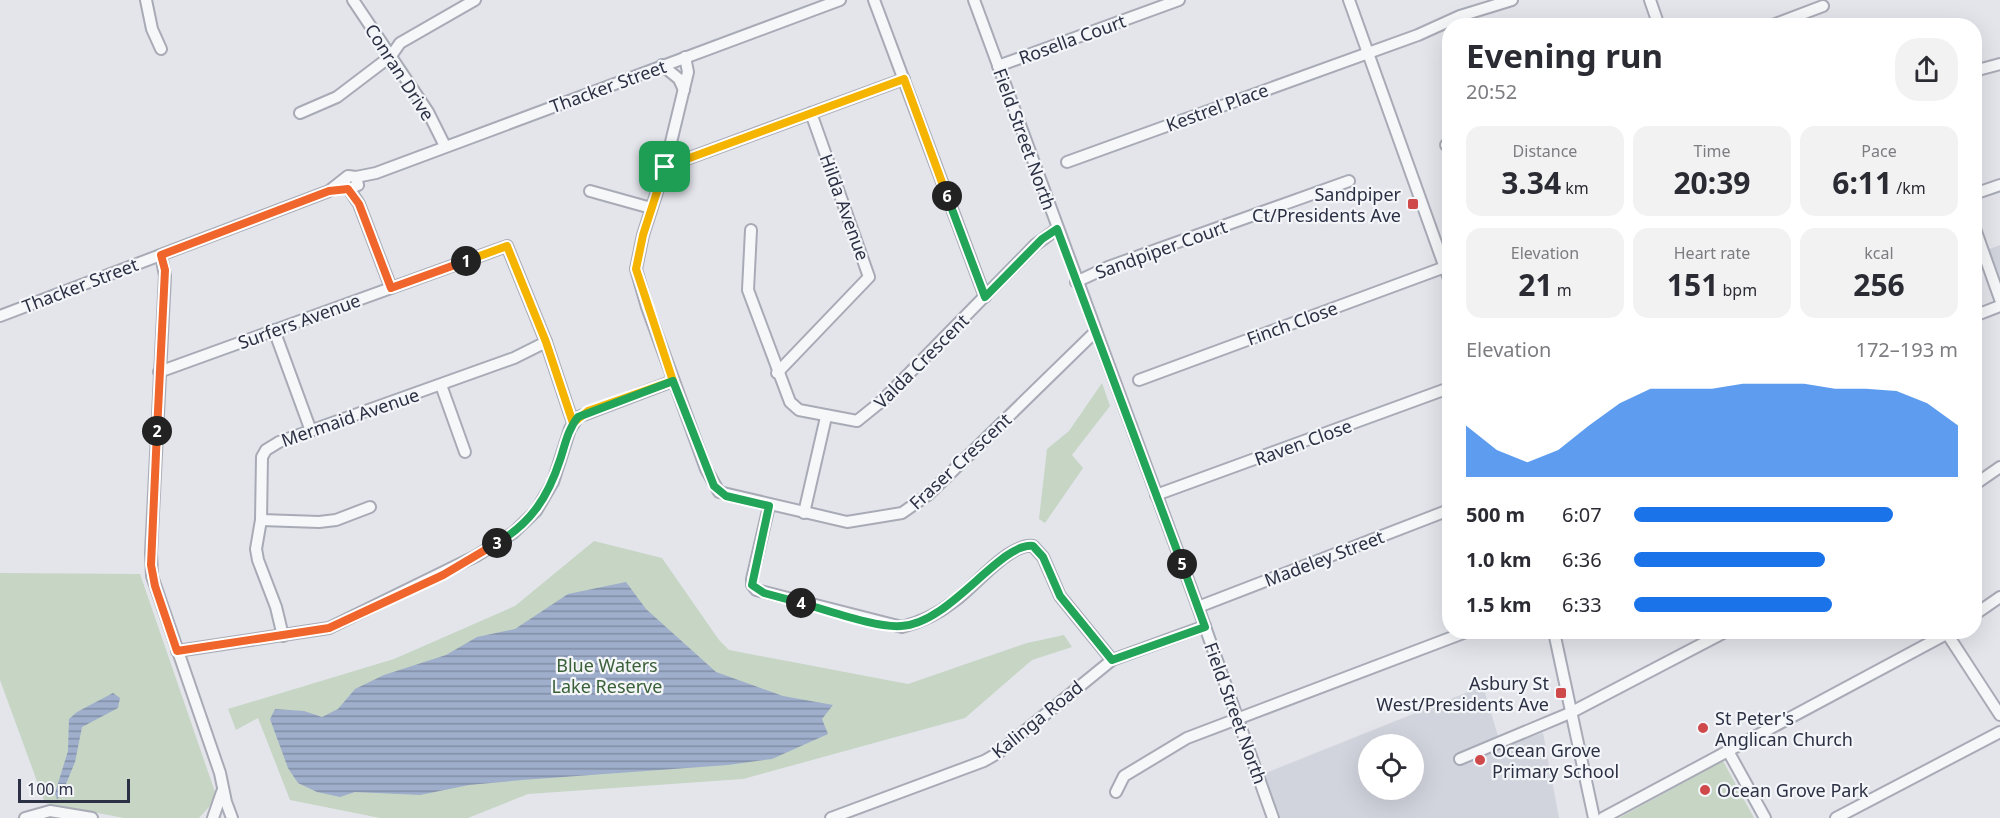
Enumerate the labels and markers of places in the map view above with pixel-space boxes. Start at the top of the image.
pin [639,141,690,192]
pin: 6 [932,181,962,211]
place label: Sandpiper Ct/Presidents Ave [1252,182,1402,227]
marker: Sandpiper Ct/Presidents Ave [1406,197,1420,211]
pin: 1 [451,246,481,276]
pin: 2 [142,416,172,446]
pin: 3 [482,528,512,558]
pin: 5 [1167,549,1197,579]
pin: 4 [786,588,816,618]
place label: Asbury St West/Presidents Ave [1376,671,1549,716]
marker: Asbury St West/Presidents Ave [1554,686,1568,700]
place label: St Peter's Anglican Church [1715,706,1853,751]
marker: St Peter's Anglican Church [1696,721,1710,735]
place label: Ocean Grove Primary School [1492,738,1619,783]
marker: Ocean Grove Primary School [1473,753,1487,767]
place label: Ocean Grove Park [1717,778,1869,802]
marker: Ocean Grove Park [1698,783,1712,797]

